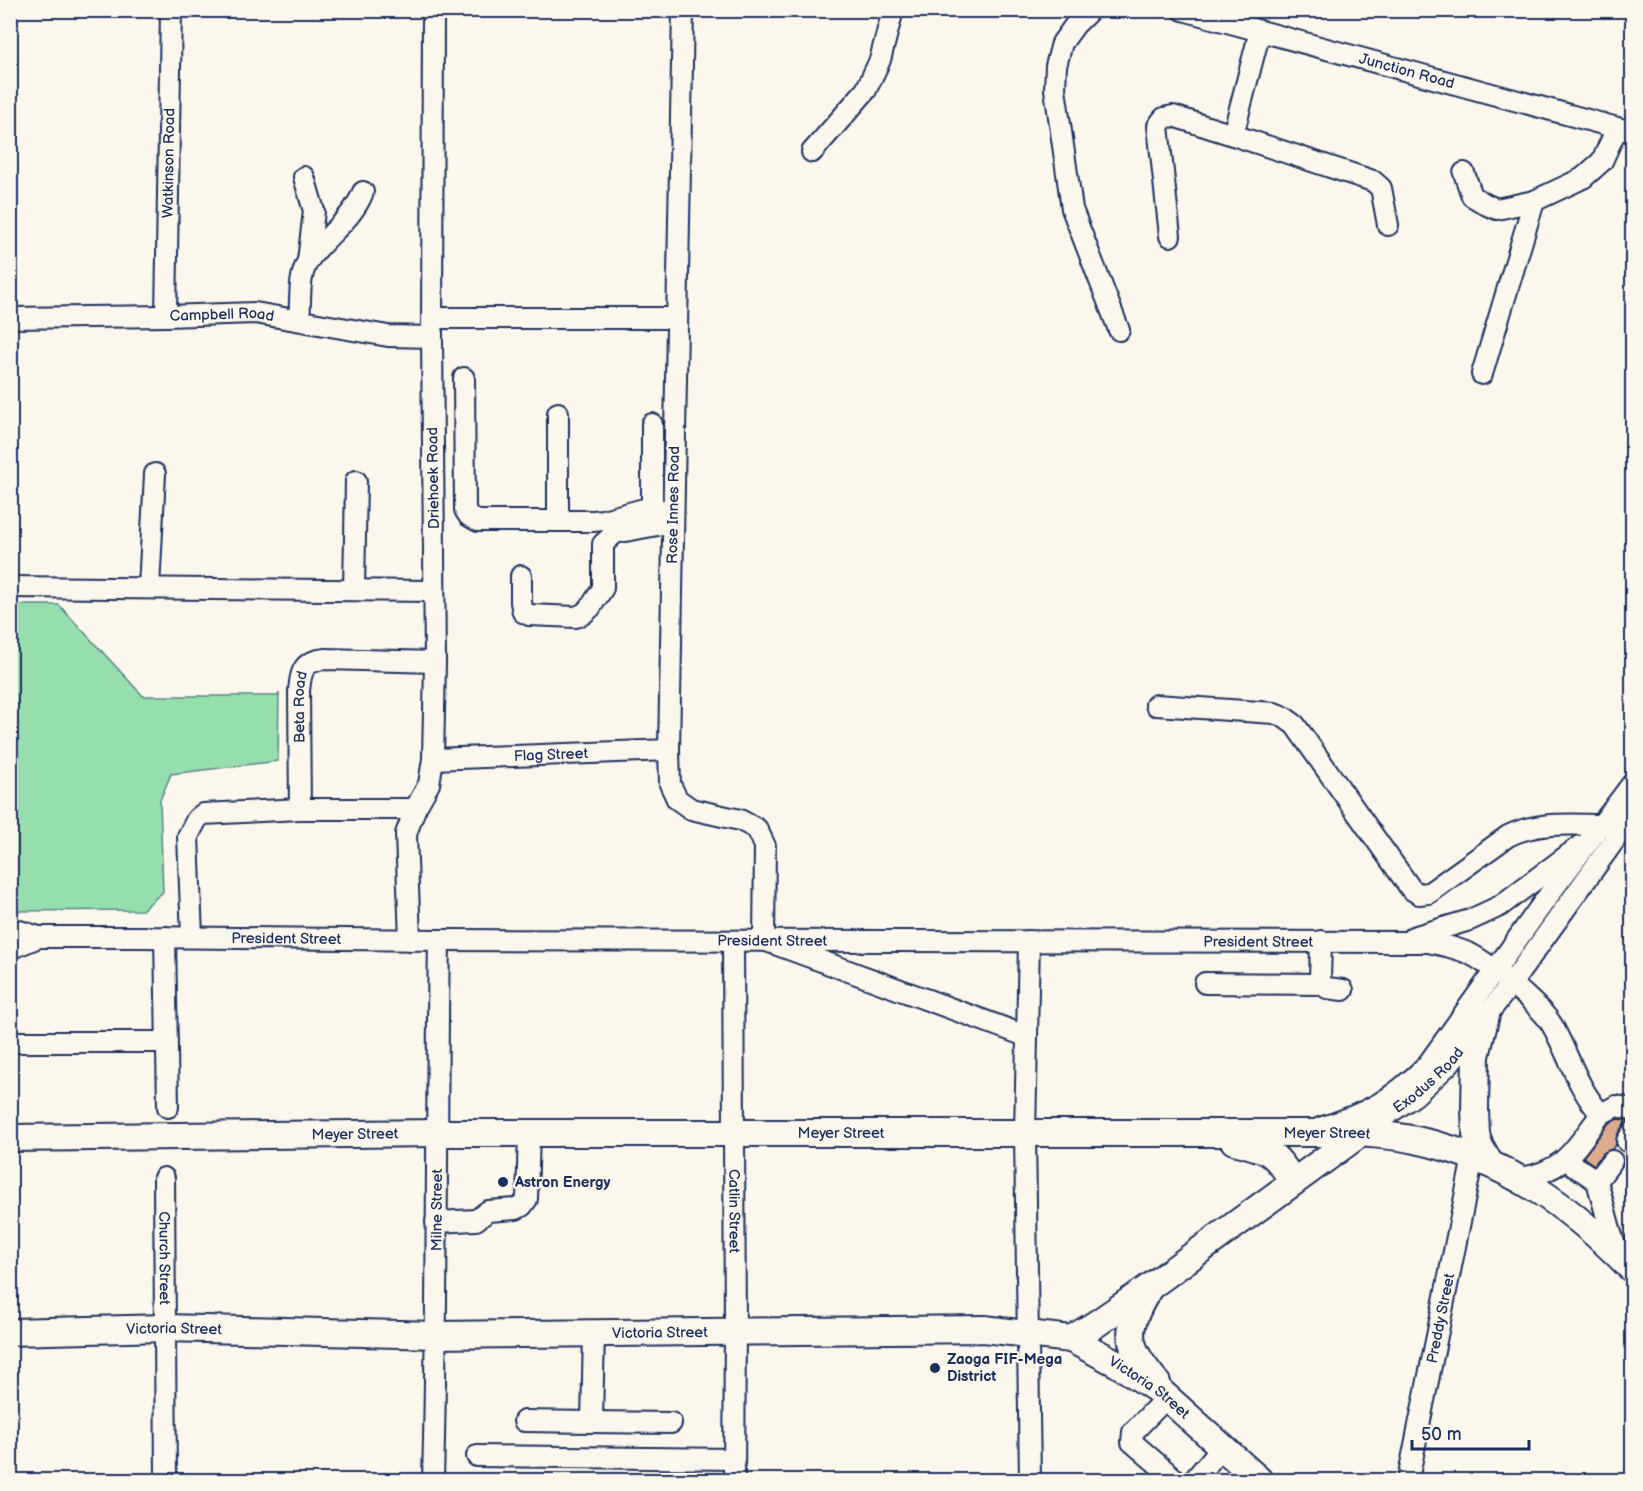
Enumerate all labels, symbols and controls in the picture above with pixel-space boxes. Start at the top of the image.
street label: Junction Road [1357,49,1457,93]
street label: Watkinson Road [159,108,179,218]
street label: Campbell Road [169,304,276,326]
street label: Driehoek Road [423,427,444,529]
street label: Rose Innes Road [663,446,684,564]
street label: Beta Road [290,669,312,743]
street label: Flag Street [513,744,589,766]
street label: President Street [231,929,342,949]
street label: President Street [717,932,828,951]
street label: President Street [1203,933,1314,952]
street label: Exodus Road [1390,1044,1468,1118]
street label: Meyer Street [311,1124,399,1144]
street label: Meyer Street [798,1124,885,1143]
street label: Meyer Street [1284,1124,1372,1144]
street label: Milne Street [427,1168,447,1251]
street label: Catlin Street [724,1169,744,1254]
place label: Astron Energy [514,1173,611,1192]
marker: Astron Energy [496,1175,510,1189]
street label: Church Street [154,1211,174,1305]
street label: Preddy Street [1423,1271,1459,1365]
street label: Victoria Street [126,1319,223,1339]
street label: Victoria Street [612,1323,708,1343]
place label: Zaoga FIF-Mega District [947,1350,1062,1386]
street label: Victoria Street [1105,1352,1194,1424]
marker: Zaoga FIF-Mega District [928,1361,942,1375]
scale bar [1412,1413,1529,1451]
text: 50 m [1421,1424,1462,1445]

